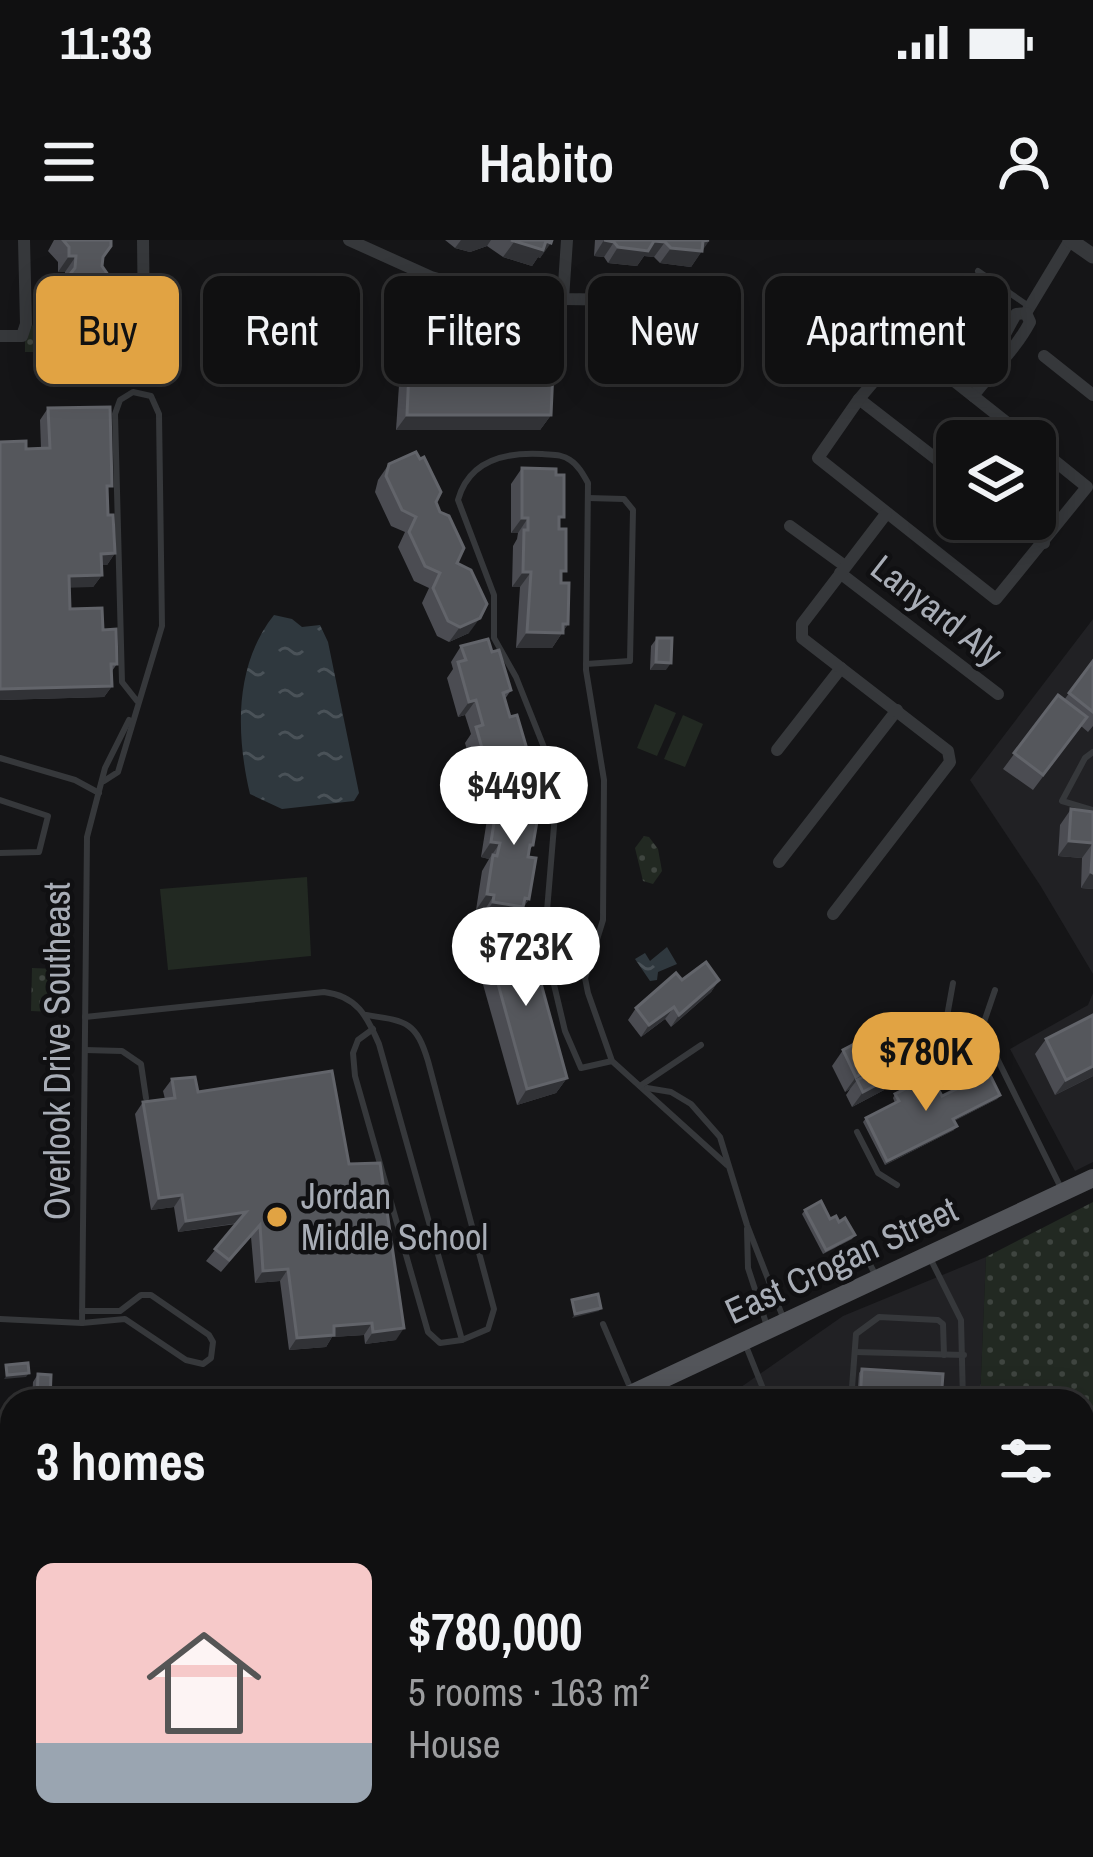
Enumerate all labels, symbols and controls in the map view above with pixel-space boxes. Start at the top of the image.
text: 11:33 [60,12,152,73]
text: Habito [479,126,614,199]
icon: menu [36,129,102,195]
icon: person [991,129,1057,195]
chip: Buy [36,276,179,384]
chip: Rent [203,276,360,384]
chip: Filters [384,276,564,384]
chip: New [588,276,741,384]
chip: Apartment [765,276,1008,384]
map controls [936,420,1056,540]
button: layers [936,420,1056,540]
street label: Lanyard Aly [861,544,1013,677]
pin: $449K [430,746,598,848]
text: $449K [467,759,561,811]
street label: Overlook Drive Southeast [33,882,81,1220]
pin: $723K [442,907,610,1009]
text: $723K [479,920,573,972]
pin: $780K [842,1012,1010,1114]
text: $780K [879,1025,973,1077]
place label: Jordan Middle School [301,1172,488,1261]
street label: East Crogan Street [717,1185,965,1335]
marker: Jordan Middle School [264,1204,290,1230]
text: 3 homes [36,1427,206,1496]
icon: filters [993,1428,1059,1494]
text: $780,000 [408,1597,582,1666]
icon: home [132,1611,276,1755]
text: 5 rooms · 163 m² [408,1666,650,1718]
text: House [408,1718,500,1770]

